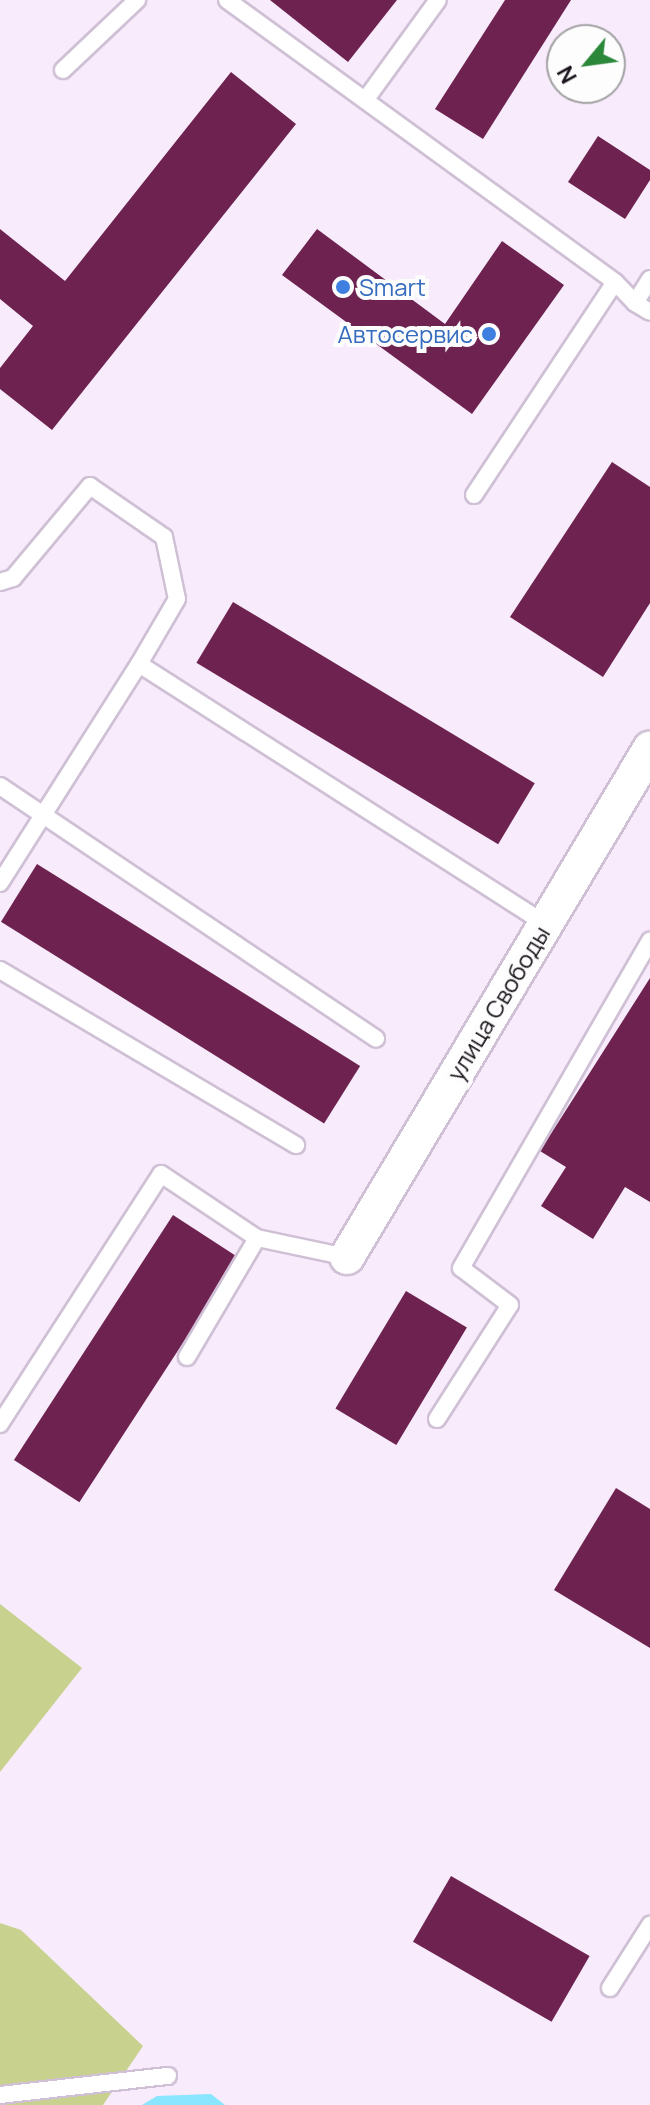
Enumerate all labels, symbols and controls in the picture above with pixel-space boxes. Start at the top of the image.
north arrow [546,24,626,104]
text: N [550,60,584,89]
place label: Smart [359,273,426,301]
marker: Smart [334,278,352,296]
place label: Автосервис [338,320,473,348]
marker: Автосервис [480,325,498,343]
street label: улица Свободы [440,920,556,1086]

